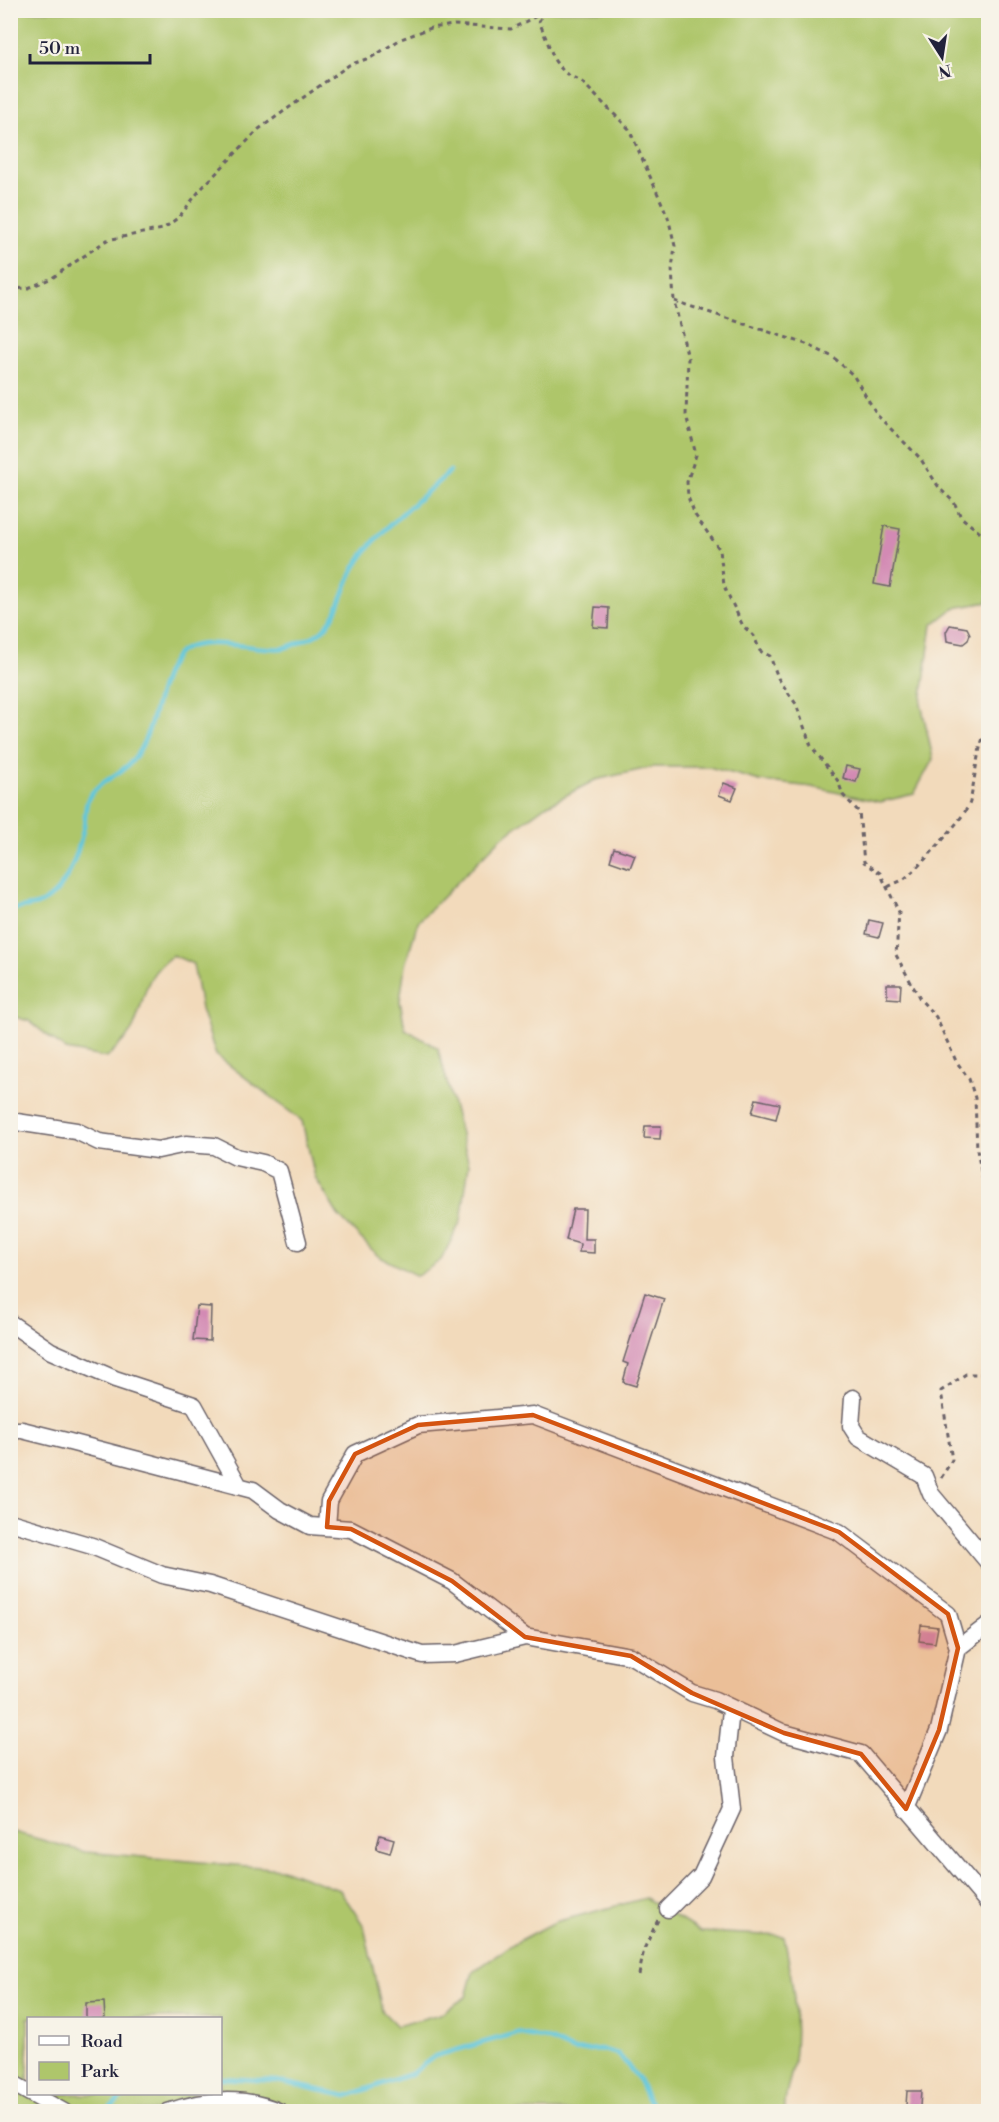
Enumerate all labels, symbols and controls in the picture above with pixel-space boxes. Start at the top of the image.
scale bar [30,27,150,65]
north arrow [912,27,972,87]
text: 50 m [39,37,81,60]
text: N [936,60,953,82]
legend [27,2017,222,2095]
text: Road [81,2030,124,2053]
text: Park [81,2060,120,2083]

